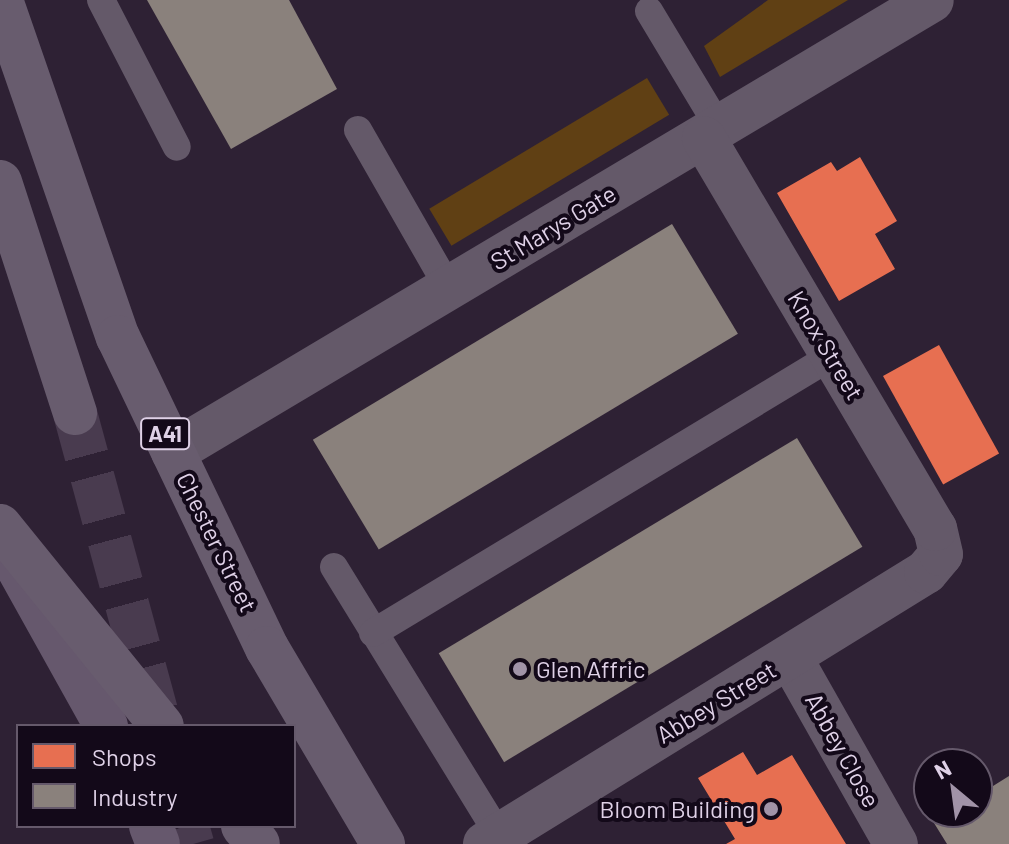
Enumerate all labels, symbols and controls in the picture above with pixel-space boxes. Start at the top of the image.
street label: St Marys Gate [485,178,621,276]
street label: Knox Street [782,285,870,405]
road number: A41 [139,416,191,452]
street label: Chester Street [171,468,263,616]
place label: Glen Affric [536,655,645,683]
street label: Abbey Street [651,655,781,749]
marker: Glen Affric [511,660,529,678]
street label: Abbey Close [800,688,886,812]
legend [16,724,296,828]
text: Shops [92,742,157,771]
north arrow [913,748,993,828]
text: N [930,754,955,784]
text: Industry [92,782,178,811]
place label: Bloom Building [599,795,755,823]
marker: Bloom Building [762,800,780,818]

